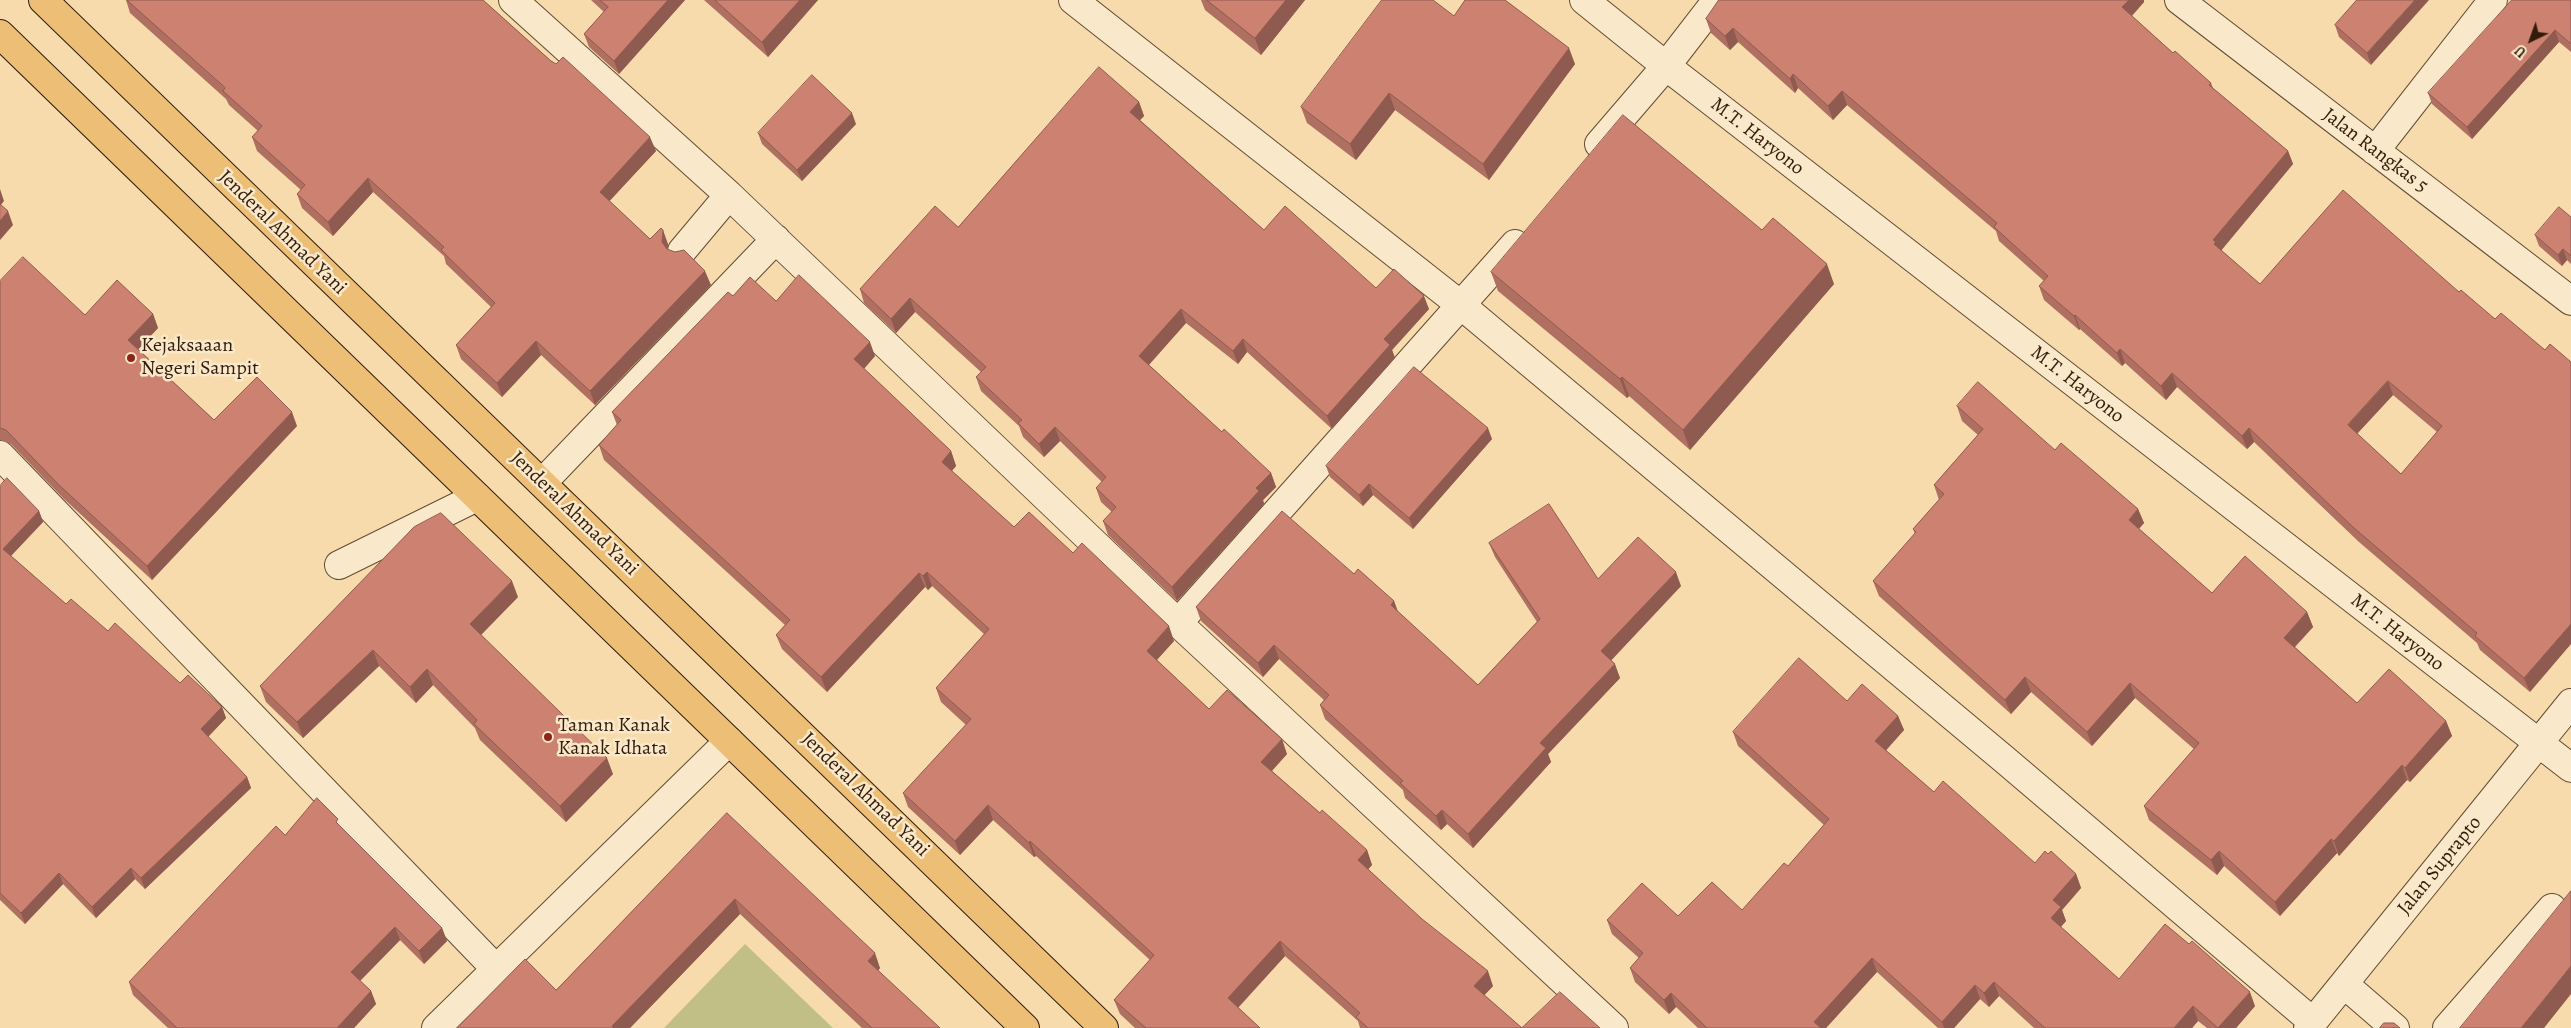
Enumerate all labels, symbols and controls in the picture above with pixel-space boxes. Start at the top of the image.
north arrow [2506,15,2556,65]
text: U [2511,41,2530,62]
street label: M.T. Haryono [1705,93,1809,181]
street label: Jalan Rangkas 5 [2317,104,2433,198]
street label: Jenderal Ahmad Yani [213,166,351,300]
place label: Kejaksaaan Negeri Sampit [141,334,259,381]
street label: M.T. Haryono [2025,341,2129,429]
marker: Kejaksaaan Negeri Sampit [125,352,137,364]
street label: Jenderal Ahmad Yani [505,447,643,581]
street label: M.T. Haryono [2345,589,2449,677]
place label: Taman Kanak Kanak Idhata [558,714,670,761]
street label: Jenderal Ahmad Yani [796,728,934,862]
marker: Taman Kanak Kanak Idhata [542,731,554,743]
street label: Jalan Suprapto [2393,812,2487,920]

